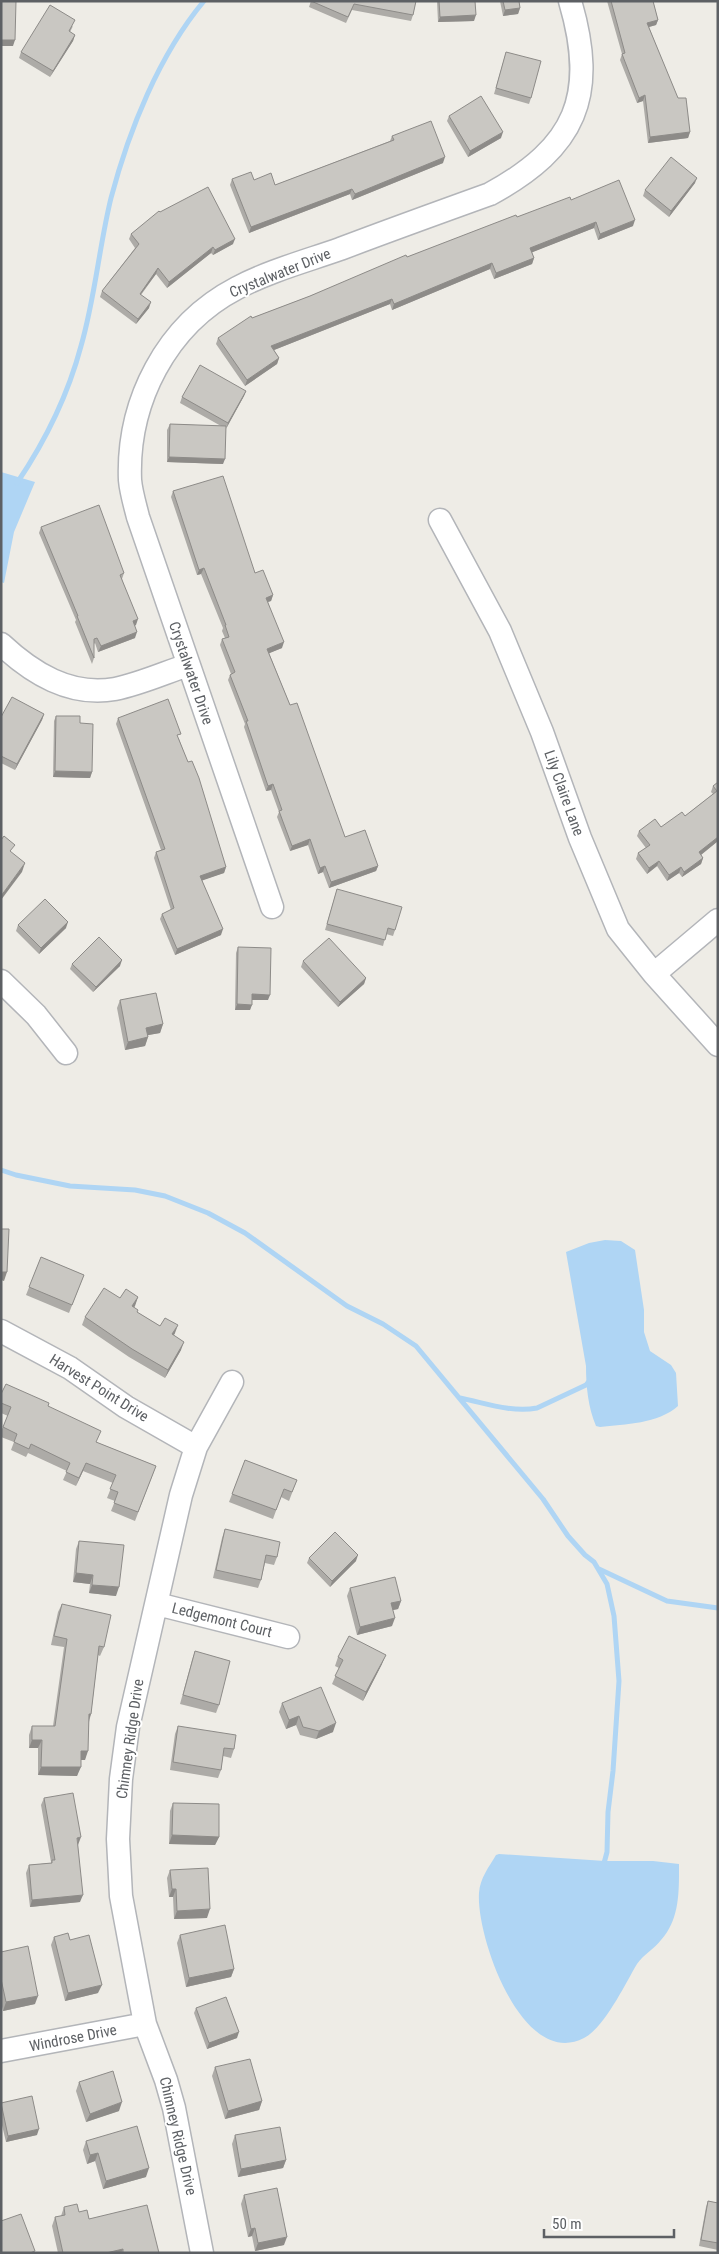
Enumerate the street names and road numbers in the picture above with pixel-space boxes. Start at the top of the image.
street label: Crystalwater Drive [227,244,333,302]
street label: Crystalwater Drive [165,619,217,727]
street label: Lily Claire Lane [540,748,588,838]
street label: Harvest Point Drive [46,1350,152,1426]
street label: Ledgemont Court [170,1599,274,1641]
street label: Chimney Ridge Drive [113,1678,147,1800]
street label: Windrose Drive [28,2021,118,2055]
street label: Chimney Ridge Drive [156,2075,200,2197]

